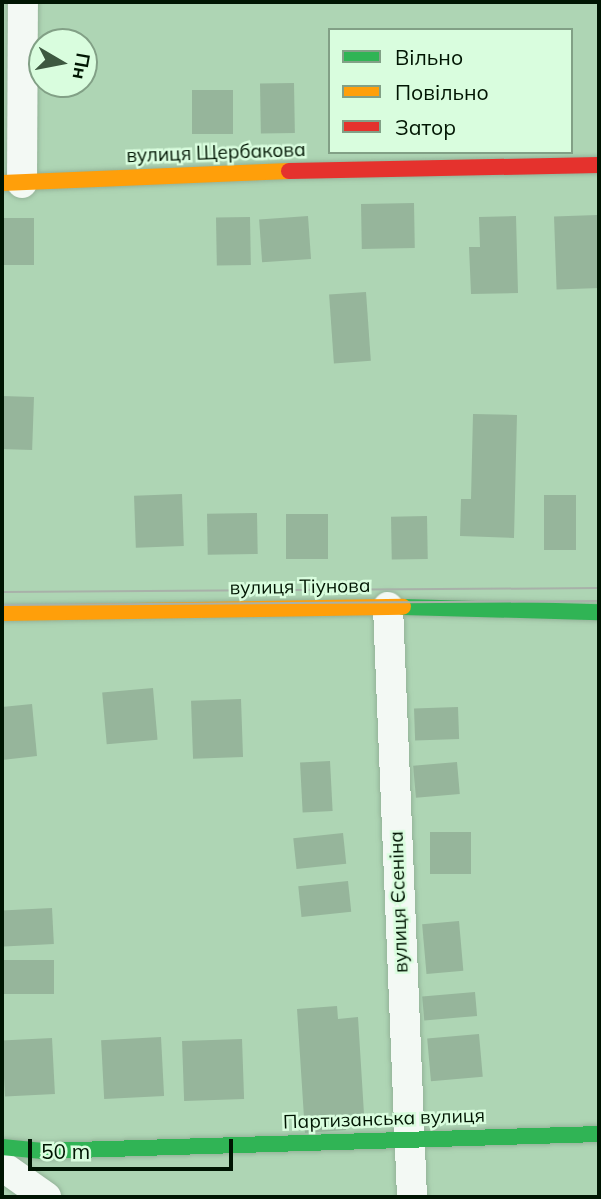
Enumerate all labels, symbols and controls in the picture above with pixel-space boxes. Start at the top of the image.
north arrow [28,28,98,98]
legend [328,28,573,154]
text: Вільно [395,44,463,70]
text: Пн [68,51,96,81]
text: Повільно [395,79,489,105]
text: Затор [395,114,456,140]
street label: вулиця Щербакова [126,138,306,168]
street label: вулиця Тіунова [229,574,371,600]
street label: вулиця Єсеніна [385,831,413,973]
street label: Партизанська вулиця [283,1104,485,1134]
scale bar [32,1126,236,1170]
text: 50 m [41,1138,90,1164]

